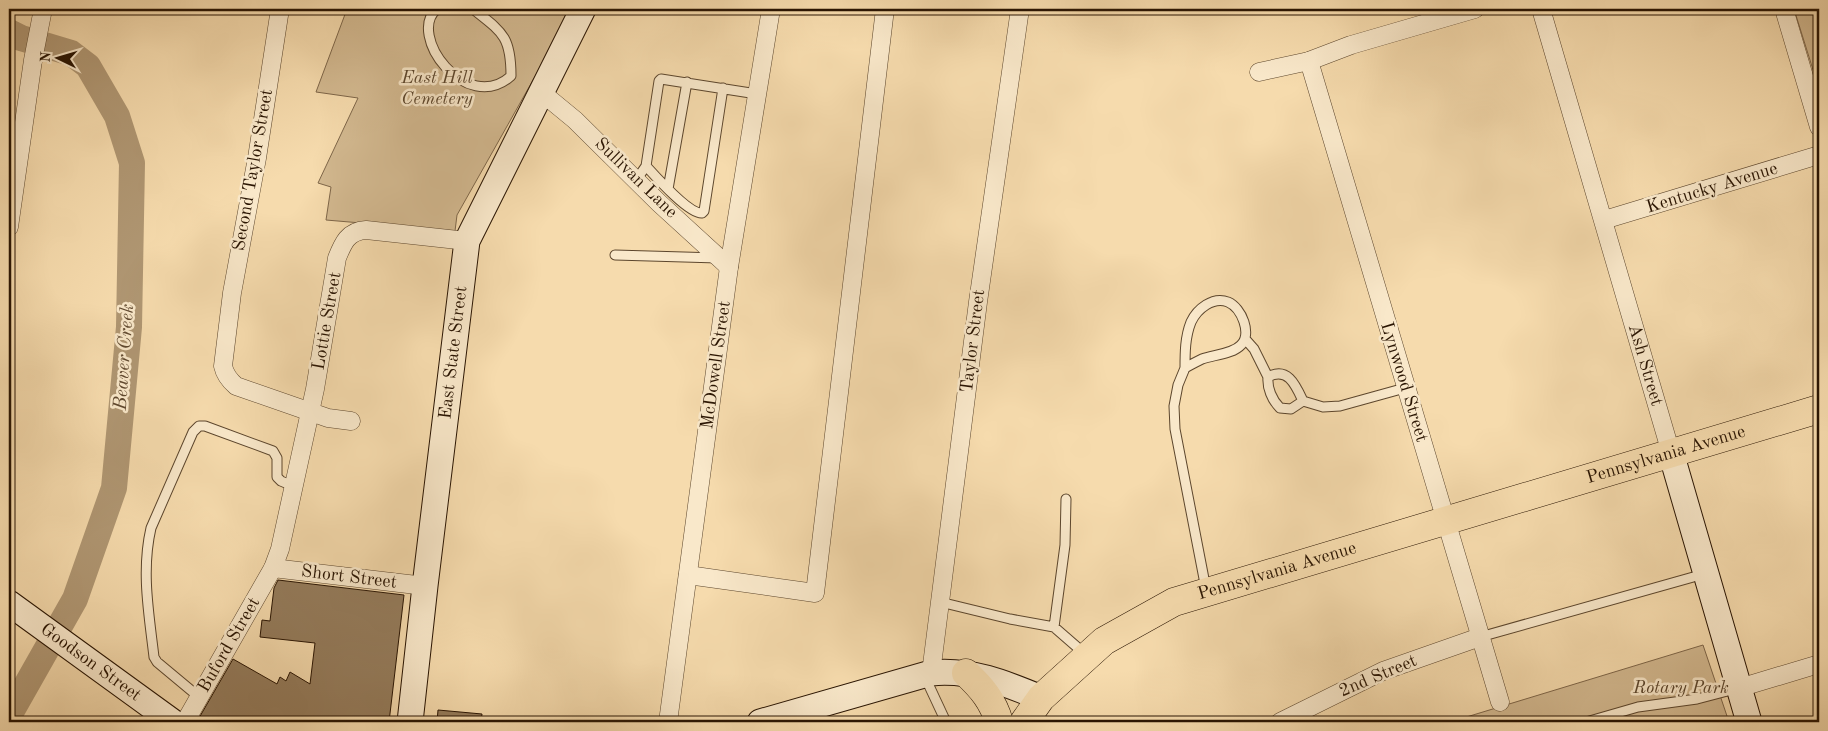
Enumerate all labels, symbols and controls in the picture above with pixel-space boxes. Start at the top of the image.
north arrow [32,32,82,82]
text: N [39,51,54,63]
park label: East Hill Cemetery [400,69,474,108]
street label: Second Taylor Street [230,88,276,252]
street label: Sullivan Lane [591,134,681,222]
street label: Kentucky Avenue [1644,159,1780,217]
street label: Lottie Street [310,270,344,372]
street label: East State Street [436,285,470,420]
street label: Taylor Street [958,288,988,394]
street label: McDowell Street [698,300,734,430]
water label: Beaver Creek [112,303,138,412]
street label: Lynwood Street [1377,320,1431,444]
street label: Ash Street [1625,322,1666,408]
street label: Pennsylvania Avenue [1584,423,1748,487]
street label: Pennsylvania Avenue [1195,539,1359,603]
street label: Short Street [300,562,398,592]
street label: Buford Street [195,594,263,696]
street label: Goodson Street [37,620,144,705]
street label: 2nd Street [1337,652,1419,700]
park label: Rotary Park [1632,679,1729,697]

